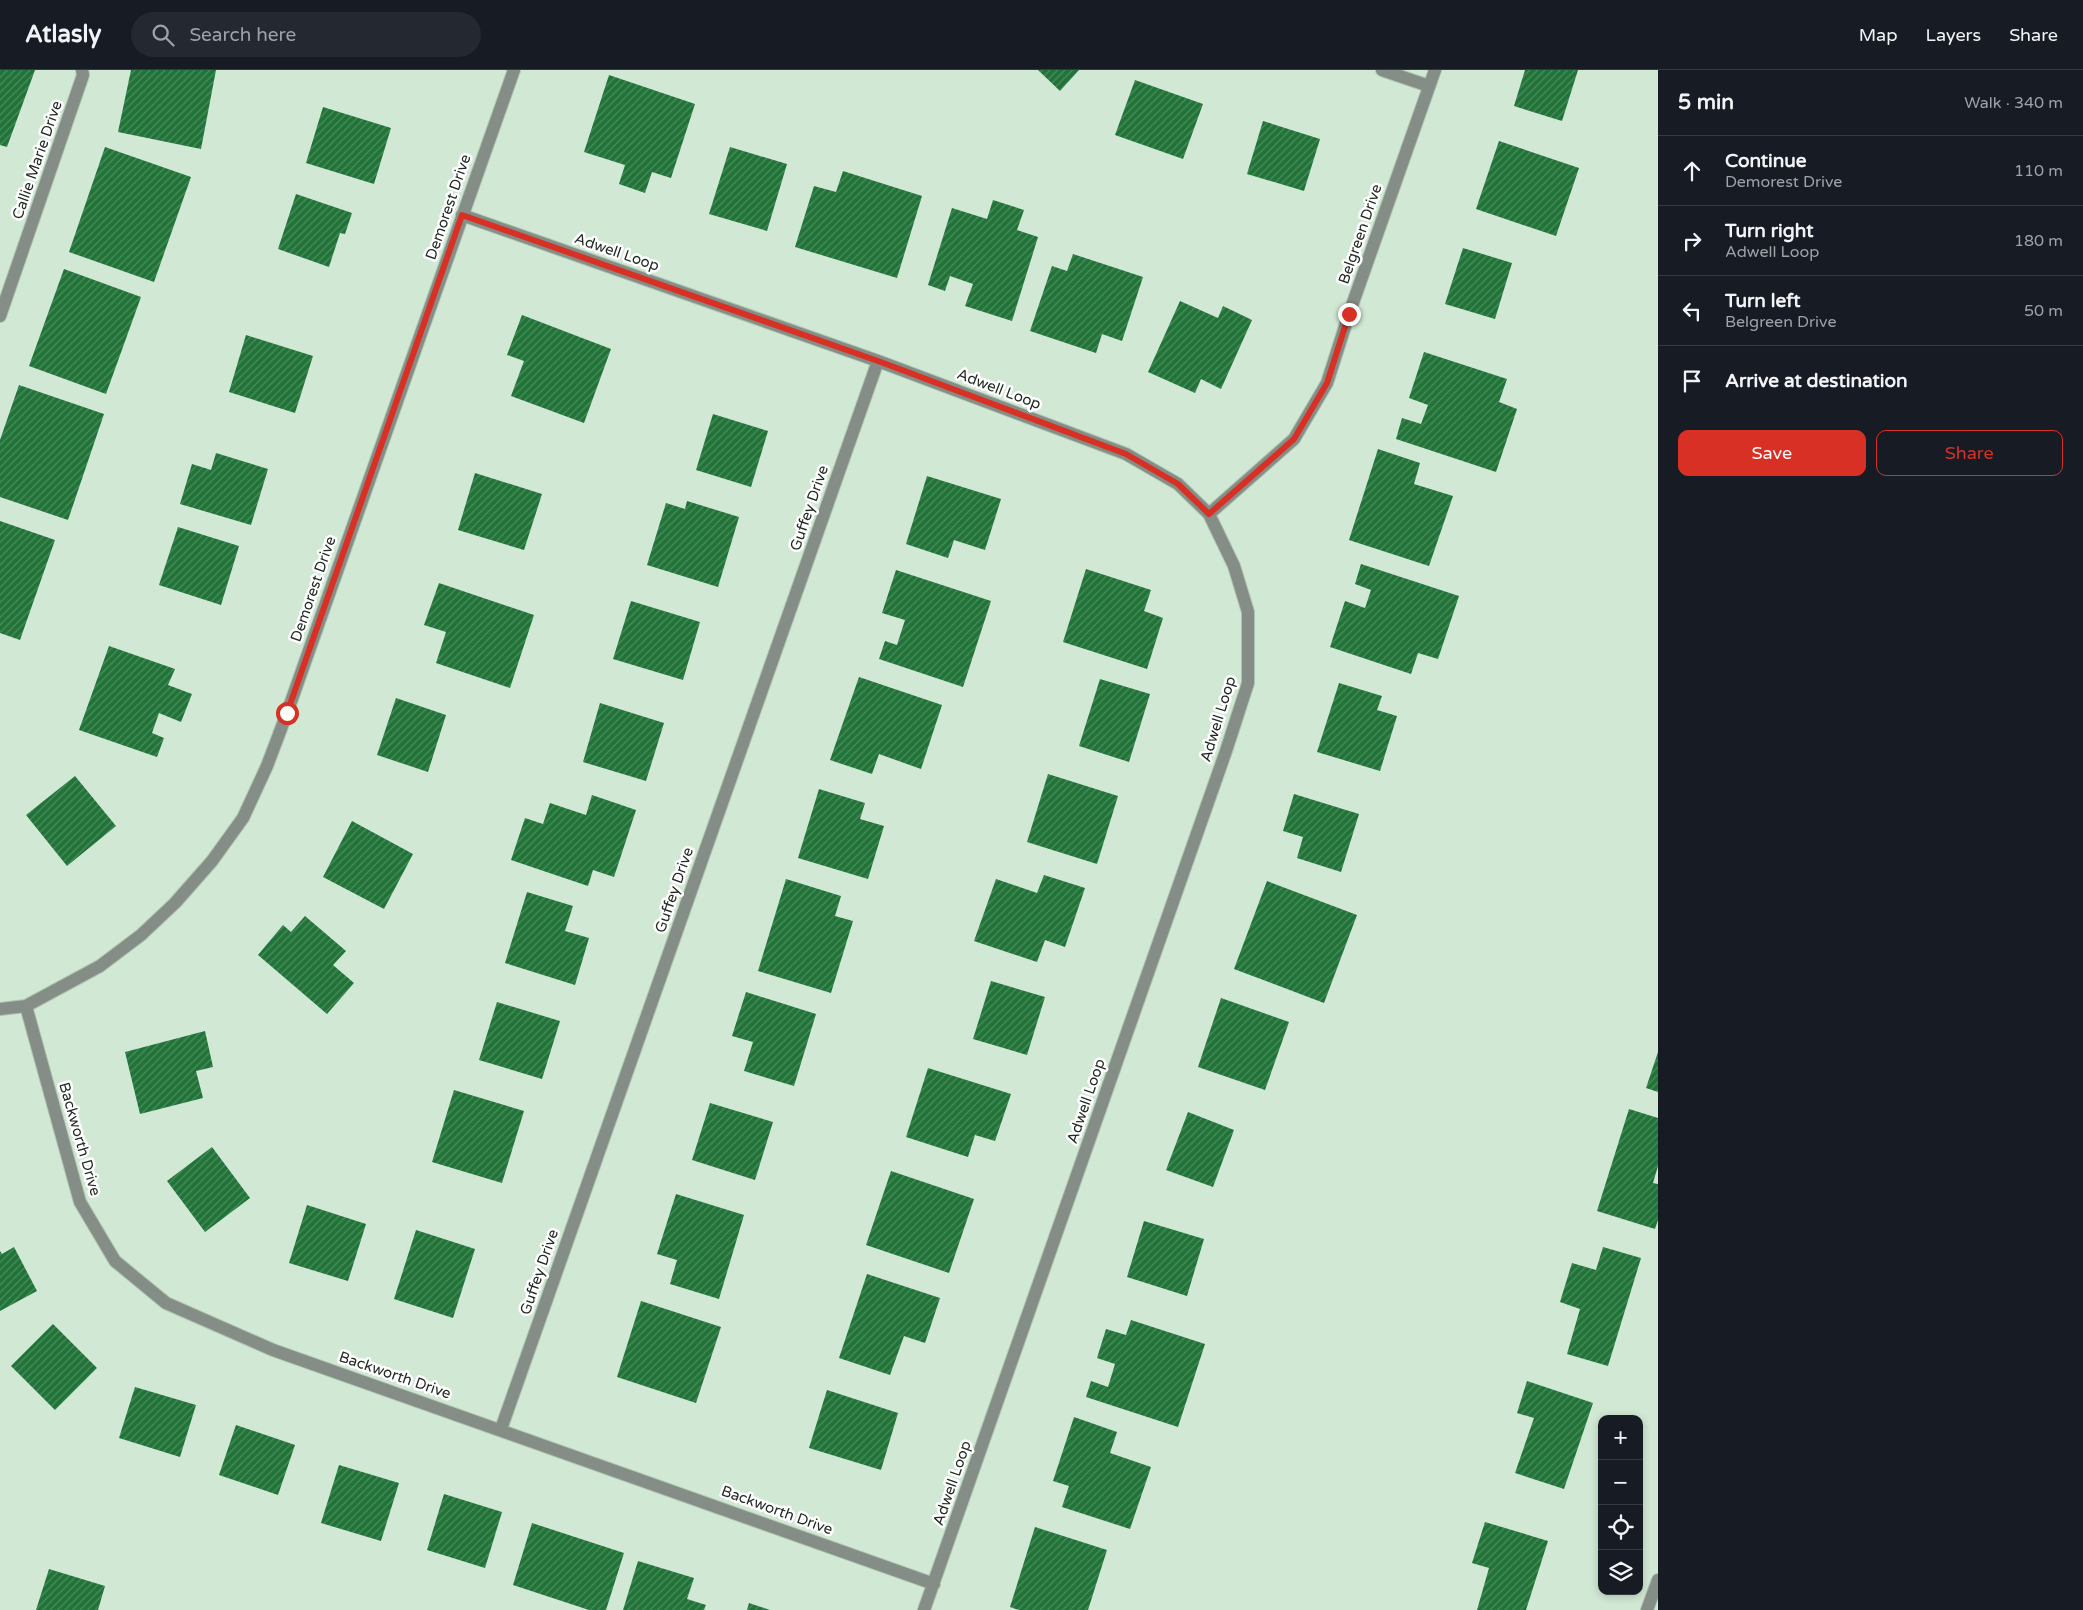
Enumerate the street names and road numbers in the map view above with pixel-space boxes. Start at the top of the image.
street label: Callie Marie Drive [8,98,66,222]
street label: Demorest Drive [422,152,474,262]
street label: Belgreen Drive [1334,182,1386,286]
street label: Adwell Loop [572,229,662,275]
street label: Adwell Loop [954,365,1044,413]
street label: Guffey Drive [786,463,832,553]
street label: Demorest Drive [287,534,339,644]
street label: Adwell Loop [1196,674,1240,764]
street label: Guffey Drive [651,845,697,935]
street label: Adwell Loop [1063,1056,1109,1146]
street label: Backworth Drive [55,1080,105,1198]
street label: Guffey Drive [516,1227,562,1317]
street label: Backworth Drive [337,1347,453,1403]
street label: Adwell Loop [929,1438,975,1528]
street label: Backworth Drive [719,1481,835,1539]

